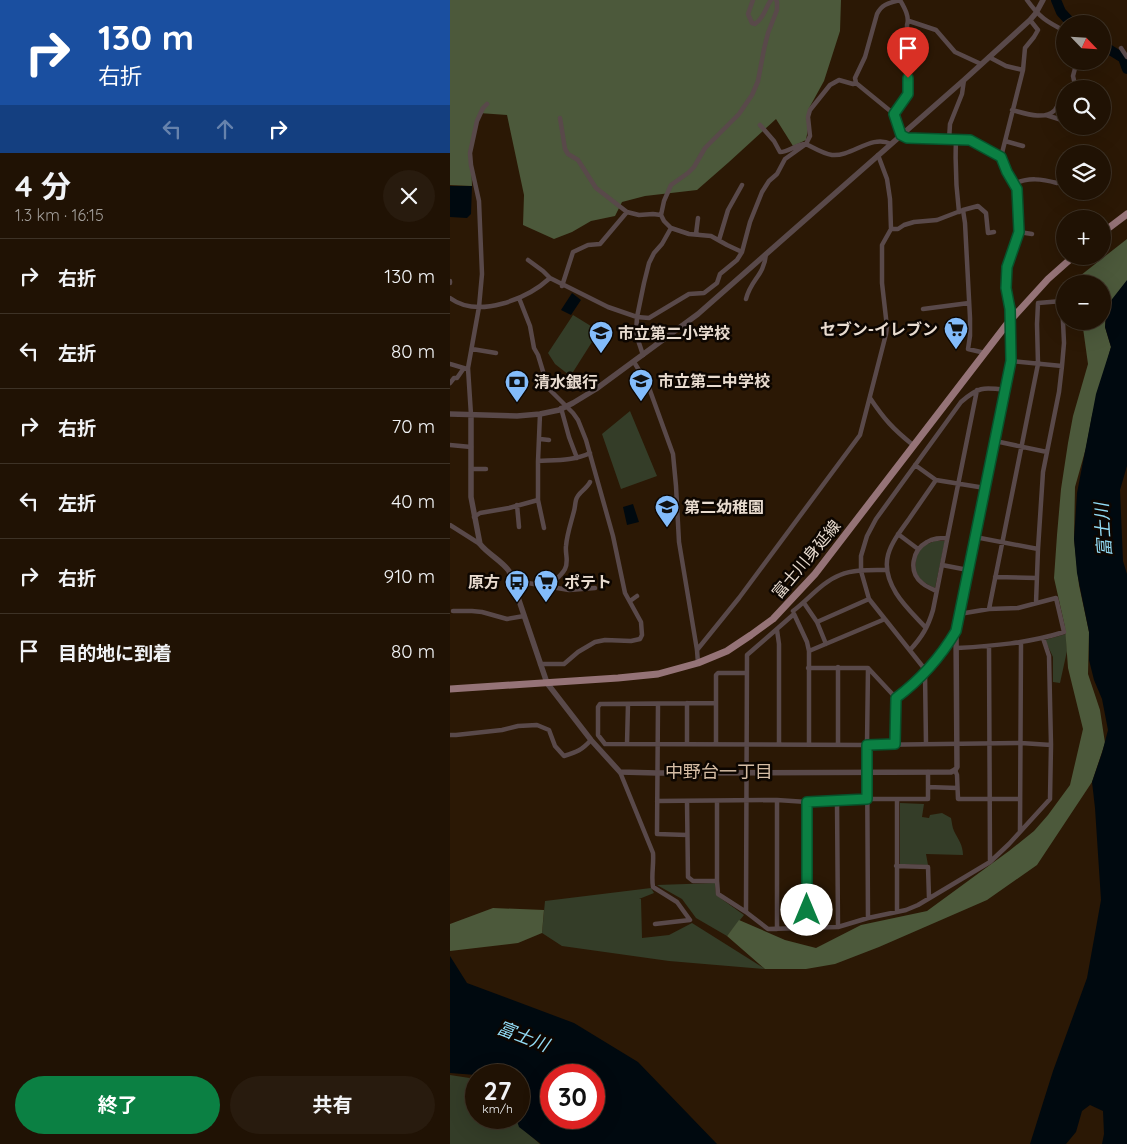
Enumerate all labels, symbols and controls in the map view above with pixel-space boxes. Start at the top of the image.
text: 130 m [98,15,194,59]
north arrow [1056,15,1111,70]
map controls [1056,15,1111,330]
icon: right [15,20,80,85]
pin [887,27,929,78]
icon: arrive [894,34,922,62]
text: 右折 [98,62,142,90]
button: search [1056,80,1111,135]
icon: left [158,115,186,143]
icon: ahead [211,115,239,143]
icon: right [264,115,292,143]
button: layers [1056,145,1111,200]
text: 4 分 [15,167,71,205]
button: close [383,170,435,222]
text: 1.3 km · 16:15 [15,205,104,225]
button: + [1056,210,1111,265]
icon: right [15,262,43,290]
text: 130 m [384,264,435,288]
text: 右折 [58,266,96,290]
button: − [1056,275,1111,330]
supermarket icon: セブン-イレブン [943,316,969,350]
place label: セブン-イレブン [820,319,938,339]
school or university icon: 市立第二小学校 [588,320,614,354]
place label: 市立第二小学校 [618,323,730,343]
icon: left [15,337,43,365]
text: 80 m [391,339,435,363]
text: 左折 [58,341,96,365]
school or university icon: 市立第二中学校 [628,368,654,402]
bank icon: 清水銀行 [504,369,530,403]
place label: 市立第二中学校 [658,371,770,391]
place label: 清水銀行 [534,372,598,392]
icon: right [15,412,43,440]
text: 70 m [391,414,435,438]
text: 右折 [58,416,96,440]
icon: left [15,487,43,515]
text: 40 m [391,489,435,513]
text: 左折 [58,491,96,515]
school or university icon: 第二幼稚園 [654,494,680,528]
place label: 第二幼稚園 [684,497,764,517]
water label: 富士川 [1090,500,1116,558]
street label: 富士川身延線 [767,516,845,602]
icon: right [15,562,43,590]
text: 910 m [383,564,435,588]
text: 右折 [58,566,96,590]
bus stop icon: 原方 [504,569,530,603]
supermarket icon: ポテト [533,569,559,603]
place label: 原方 [468,572,500,592]
place label: ポテト [564,572,612,592]
icon: arrive [15,637,43,665]
text: 80 m [391,639,435,663]
text: 目的地に到着 [58,641,172,665]
district label: 中野台一丁目 [665,760,773,783]
position arrow [780,883,832,935]
water label: 富士川 [494,1016,554,1057]
speed limit sign: 30 [540,1064,605,1129]
text: 27 [484,1075,511,1106]
button: 終了 [15,1076,220,1134]
button: 共有 [230,1076,435,1134]
text: km/h [482,1101,513,1116]

